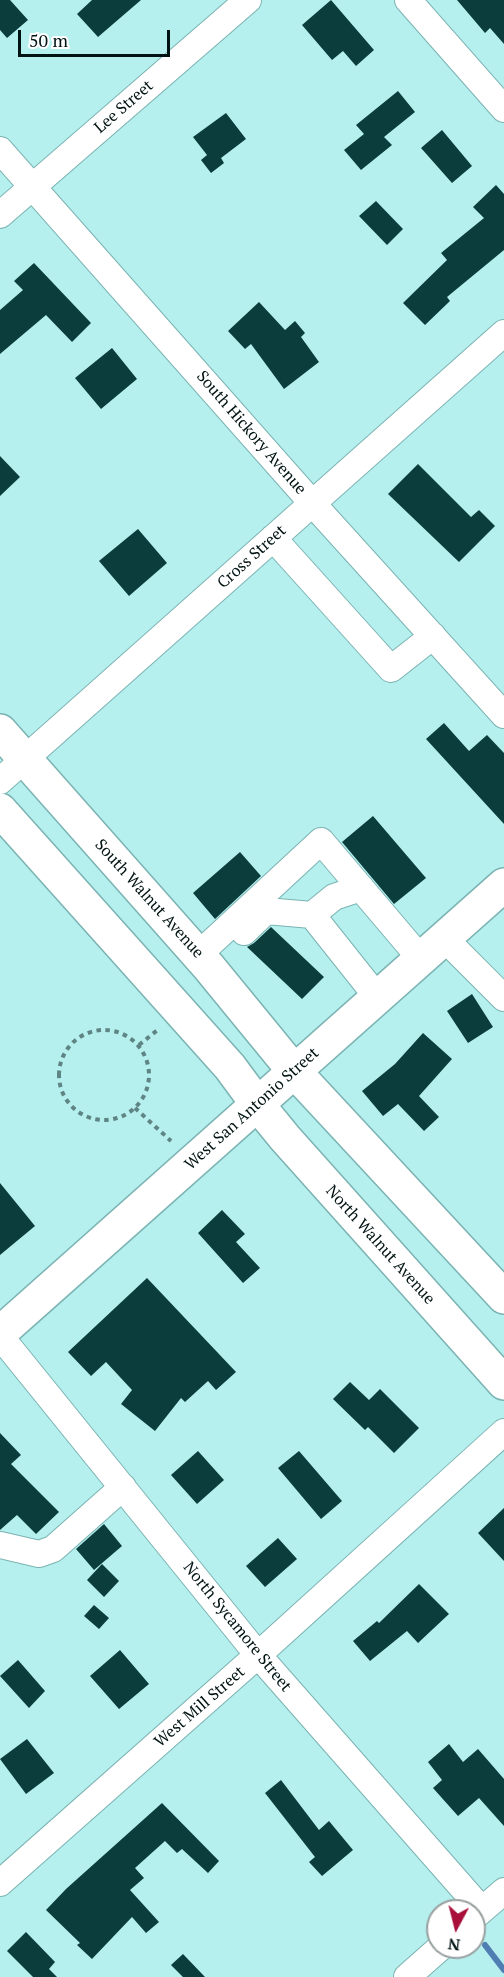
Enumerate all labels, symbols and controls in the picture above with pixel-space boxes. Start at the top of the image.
scale bar [21,18,172,56]
text: 50 m [29,28,68,52]
street label: Lee Street [91,76,157,138]
street label: South Hickory Avenue [192,367,310,499]
street label: Cross Street [214,521,290,593]
street label: South Walnut Avenue [91,836,207,962]
street label: West San Antonio Street [181,1044,323,1174]
street label: North Walnut Avenue [321,1181,439,1309]
street label: North Sycamore Street [179,1558,295,1696]
street label: West Mill Street [151,1662,249,1752]
north arrow [426,1899,486,1959]
text: N [447,1933,461,1957]

